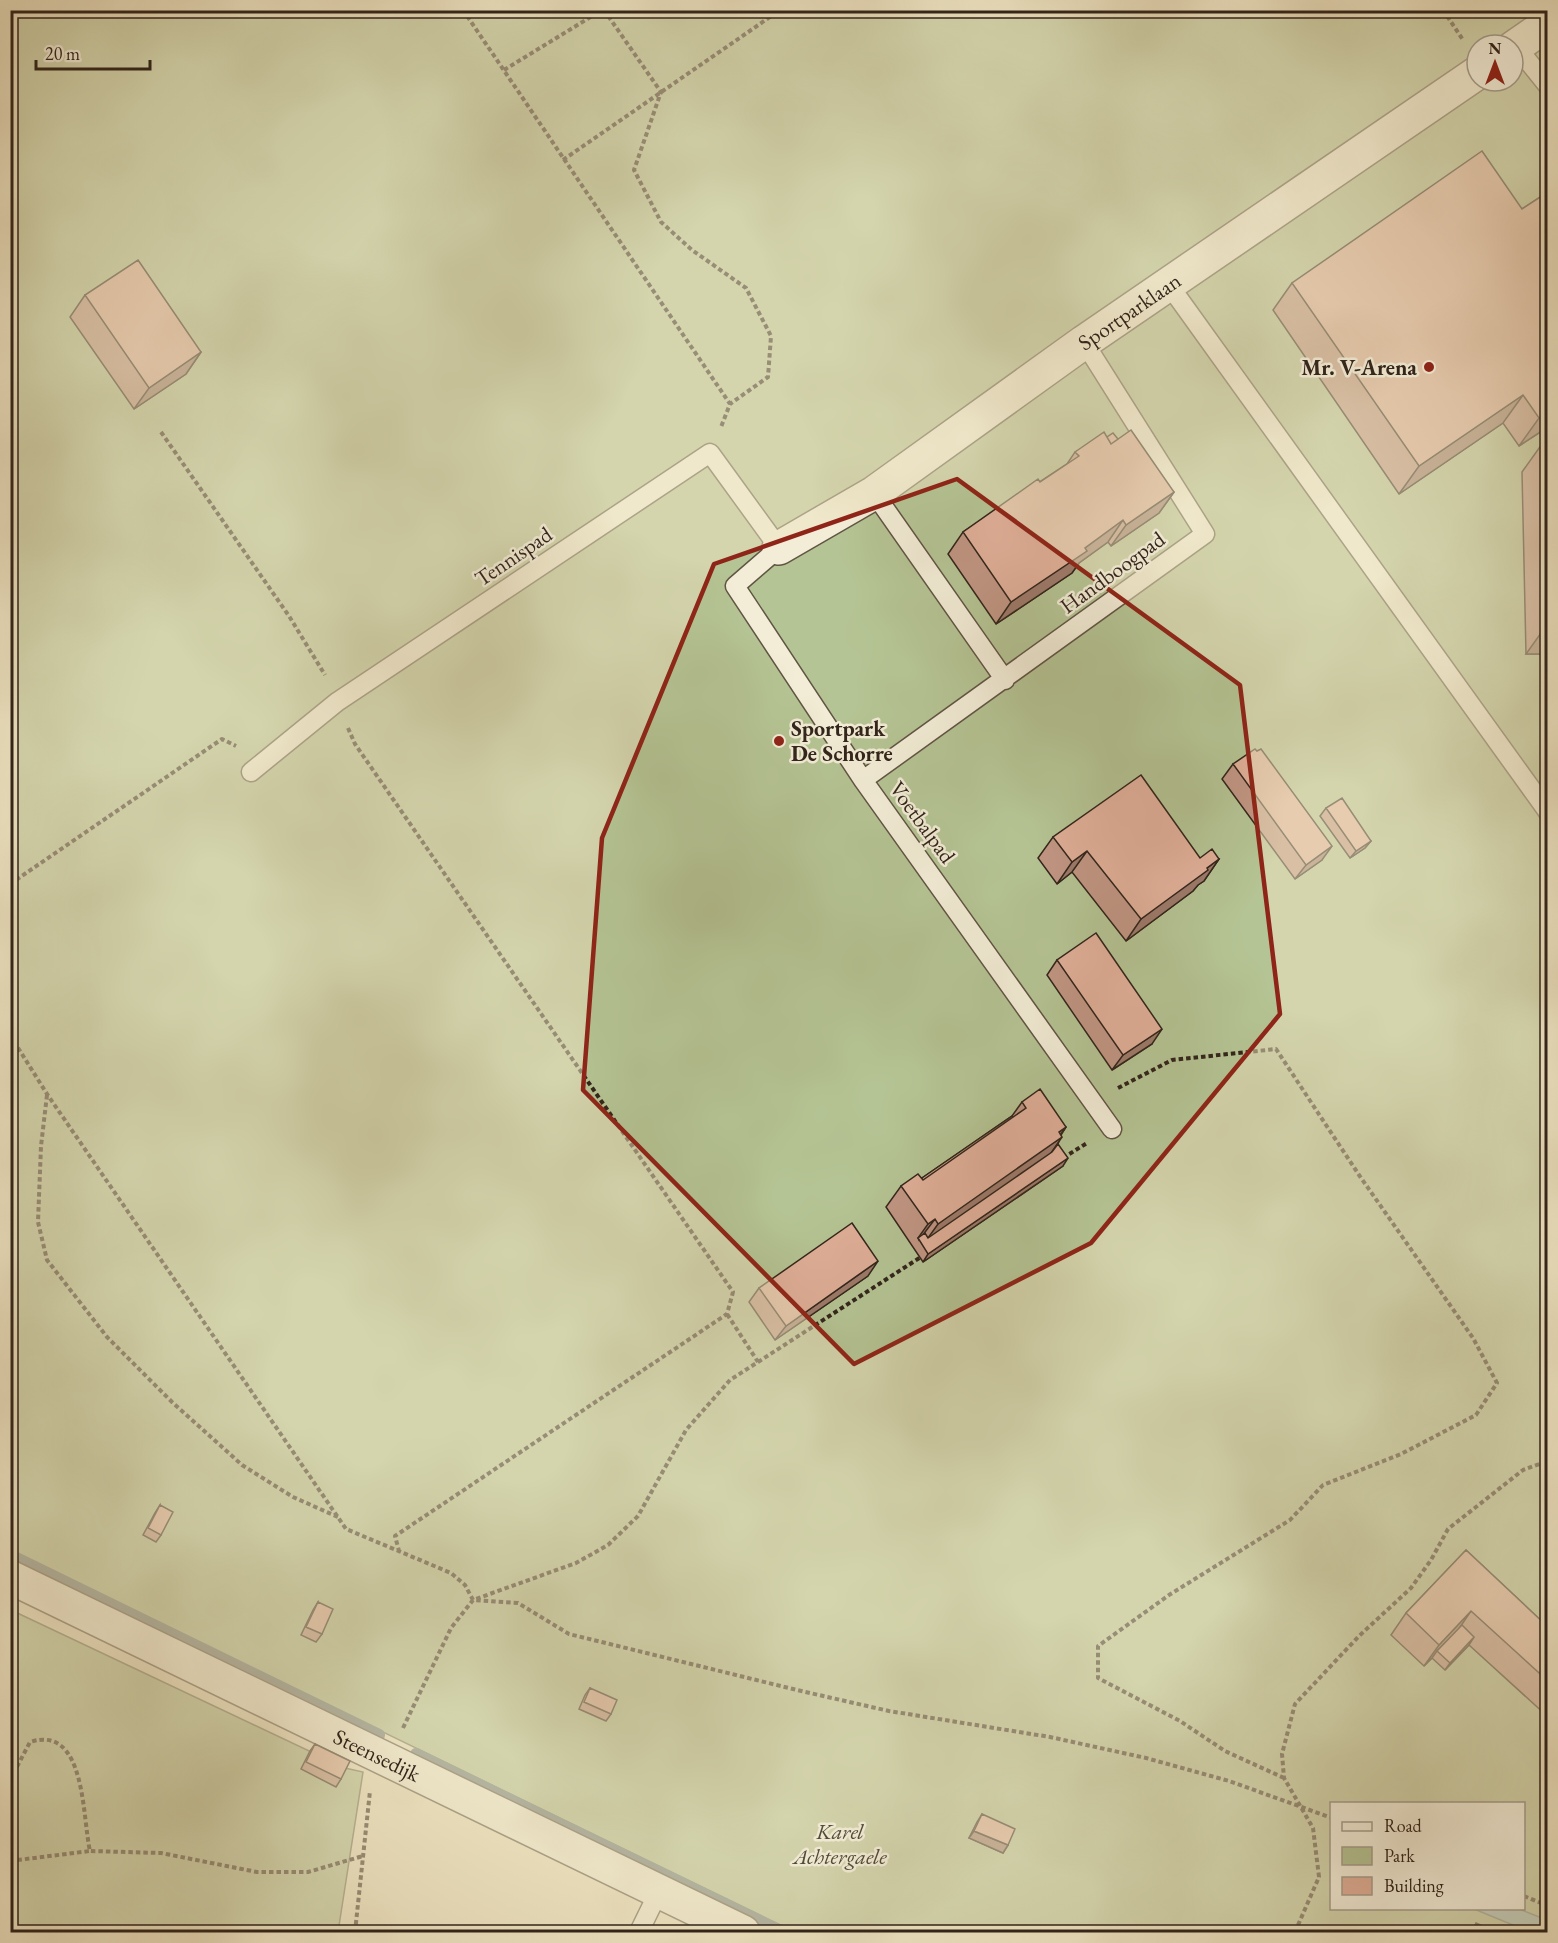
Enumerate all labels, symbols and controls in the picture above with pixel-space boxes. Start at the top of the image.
scale bar [36,33,150,71]
north arrow [1465,33,1525,93]
text: N [1489,38,1502,59]
text: 20 m [45,42,80,65]
street label: Sportparklaan [1072,266,1187,357]
place label: Mr. V-Arena [1301,353,1417,382]
marker: Mr. V-Arena [1422,360,1436,374]
street label: Tennispad [469,519,558,593]
street label: Handboogpad [1054,524,1171,620]
place label: Sportpark De Schorre [791,714,893,768]
marker: Sportpark De Schorre [772,734,786,748]
street label: Voetbalpad [883,775,963,870]
street label: Steensedijk [329,1722,426,1789]
legend [1330,1802,1525,1910]
text: Road [1384,1814,1423,1837]
park label: Karel Achtergaele [791,1817,887,1871]
text: Park [1384,1844,1415,1867]
text: Building [1384,1874,1444,1897]

